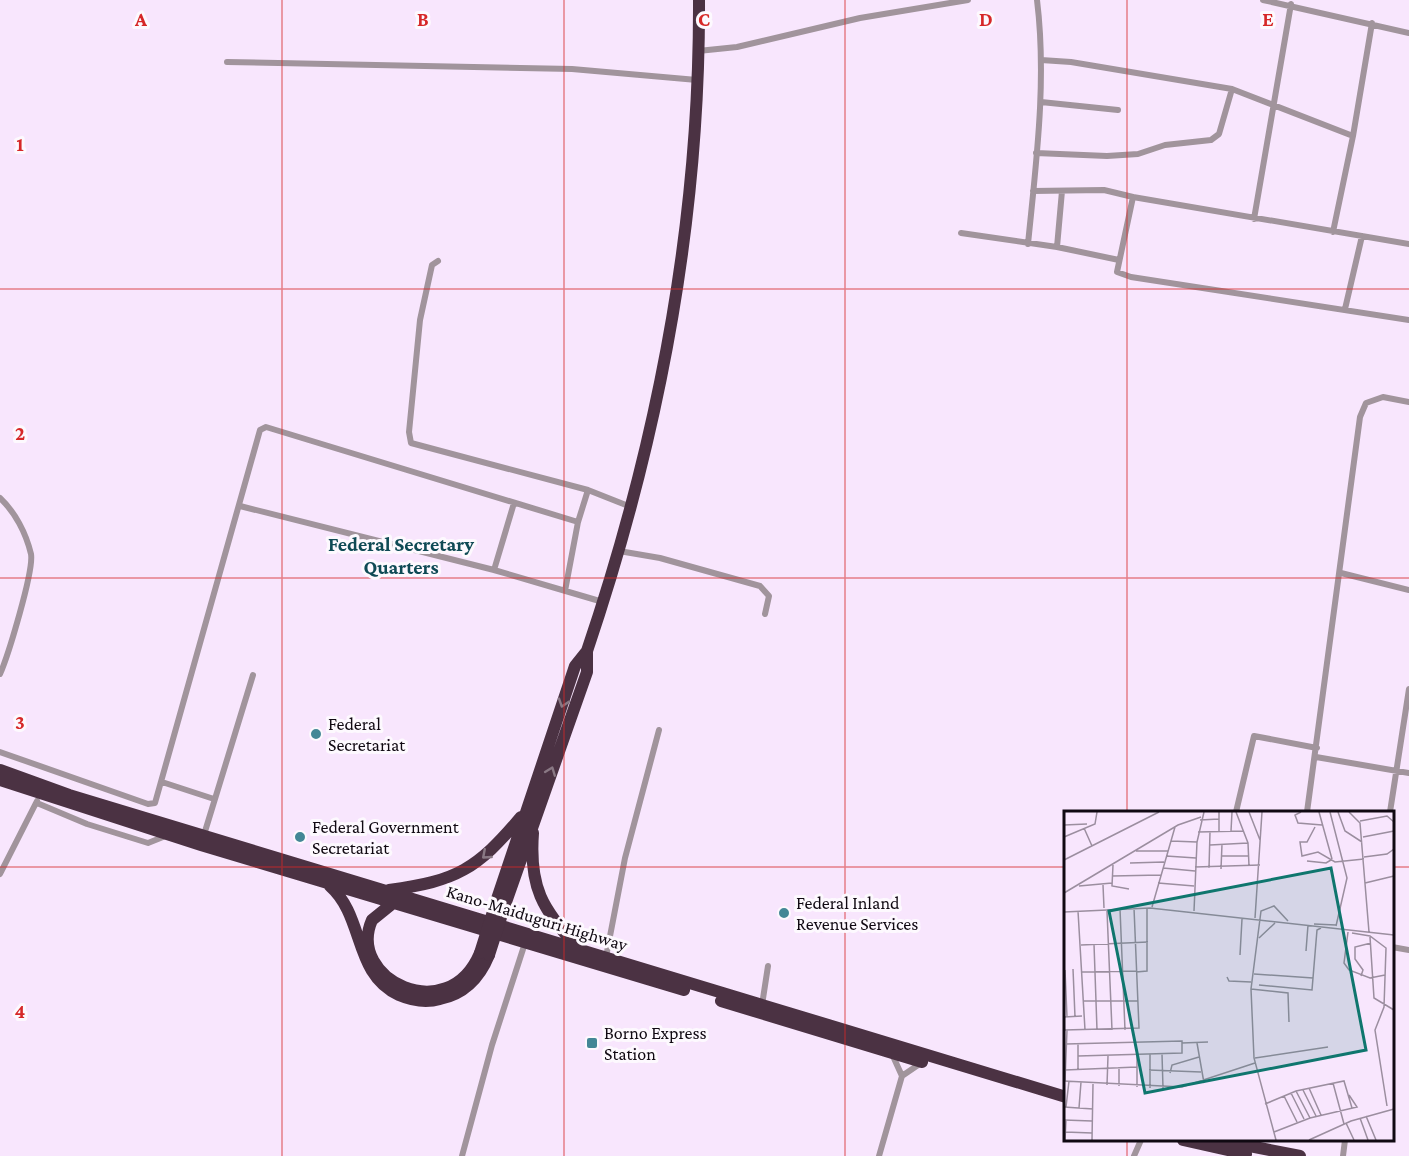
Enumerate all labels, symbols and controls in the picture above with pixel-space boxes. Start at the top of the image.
text: A [134,8,148,30]
text: B [417,8,429,30]
text: C [698,8,710,30]
text: D [979,8,993,30]
text: E [1262,8,1274,30]
text: 1 [16,133,24,155]
text: 2 [15,422,25,444]
district label: Federal Secretary Quarters [328,533,474,578]
one-way arrow [557,697,570,708]
text: 3 [15,711,25,733]
place label: Federal Secretariat [328,714,406,755]
marker: Federal Secretariat [309,727,323,741]
one-way arrow [544,766,557,777]
inset map [1064,811,1394,1141]
place label: Federal Government Secretariat [312,817,460,858]
marker: Federal Government Secretariat [293,830,307,844]
one-way arrow [482,848,493,859]
street label: Kano-Maiduguri Highway [444,881,631,955]
place label: Federal Inland Revenue Services [796,893,918,934]
marker: Federal Inland Revenue Services [777,906,791,920]
text: 4 [15,1000,26,1022]
place label: Borno Express Station [604,1023,707,1064]
marker: Borno Express Station [585,1036,599,1050]

